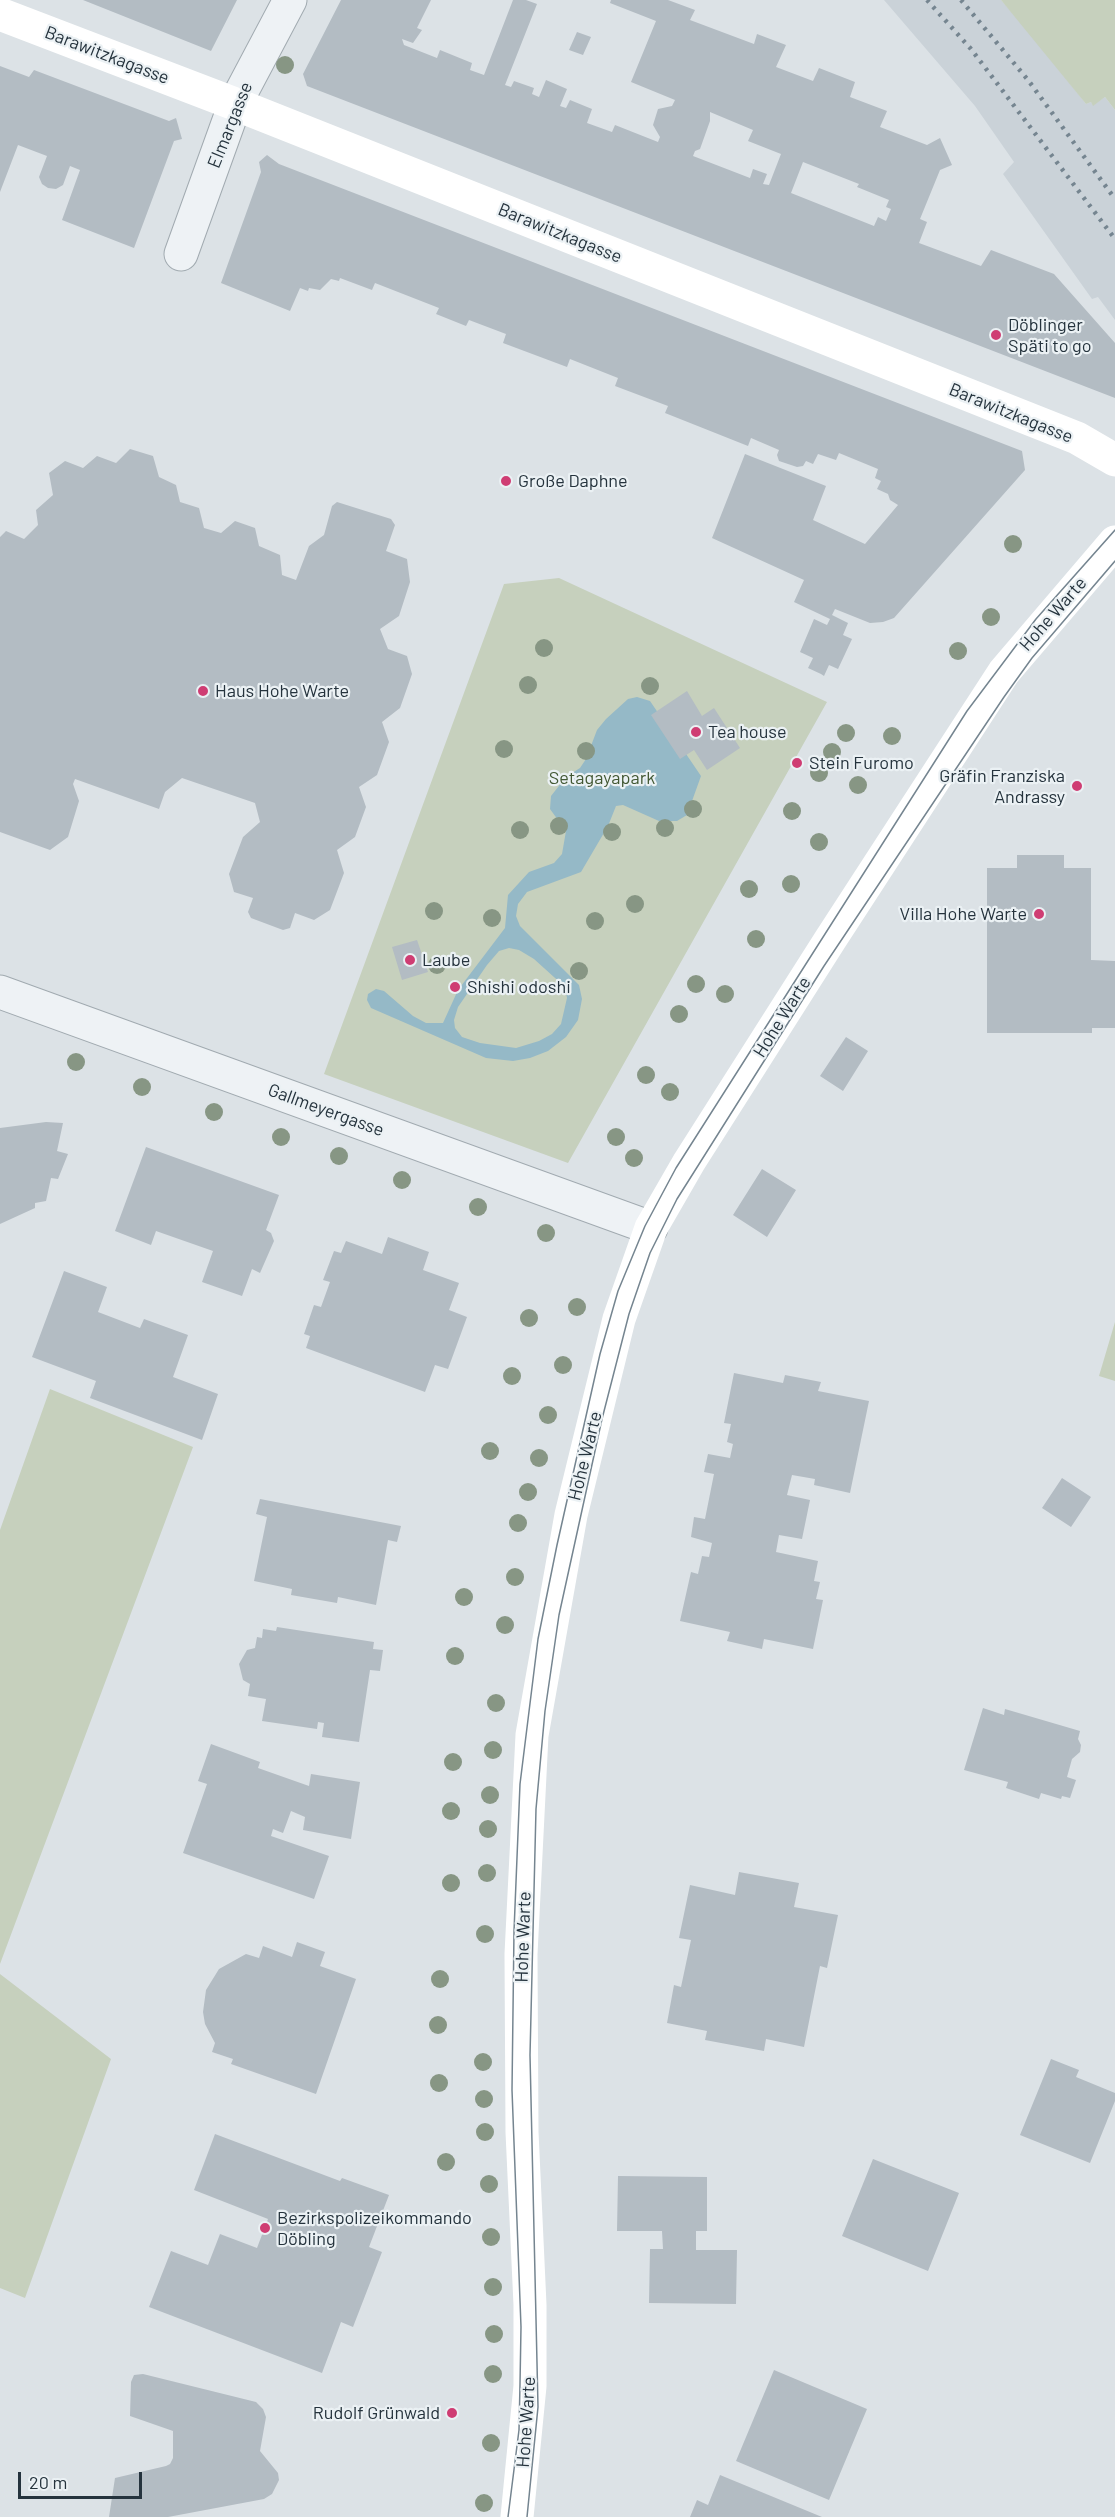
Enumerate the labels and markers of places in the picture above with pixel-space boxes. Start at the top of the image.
place label: Döblinger Späti to go [1008,314,1092,356]
marker: Döblinger Späti to go [989,328,1003,342]
place label: Große Daphne [518,470,628,492]
marker: Große Daphne [499,474,513,488]
place label: Haus Hohe Warte [215,680,349,702]
marker: Haus Hohe Warte [196,684,210,698]
place label: Tea house [708,721,787,743]
marker: Tea house [689,725,703,739]
place label: Stein Furomo [809,752,914,774]
marker: Stein Furomo [790,756,804,770]
place label: Gräfin Franziska Andrassy [939,765,1065,808]
marker: Gräfin Franziska Andrassy [1070,779,1084,793]
place label: Villa Hohe Warte [900,903,1027,925]
marker: Villa Hohe Warte [1032,907,1046,921]
place label: Laube [422,949,470,971]
marker: Laube [403,953,417,967]
place label: Shishi odoshi [467,976,571,998]
marker: Shishi odoshi [448,980,462,994]
place label: Bezirkspolizeikommando Döbling [277,2207,472,2250]
marker: Bezirkspolizeikommando Döbling [258,2221,272,2235]
place label: Rudolf Grünwald [313,2402,440,2424]
marker: Rudolf Grünwald [445,2406,459,2420]

